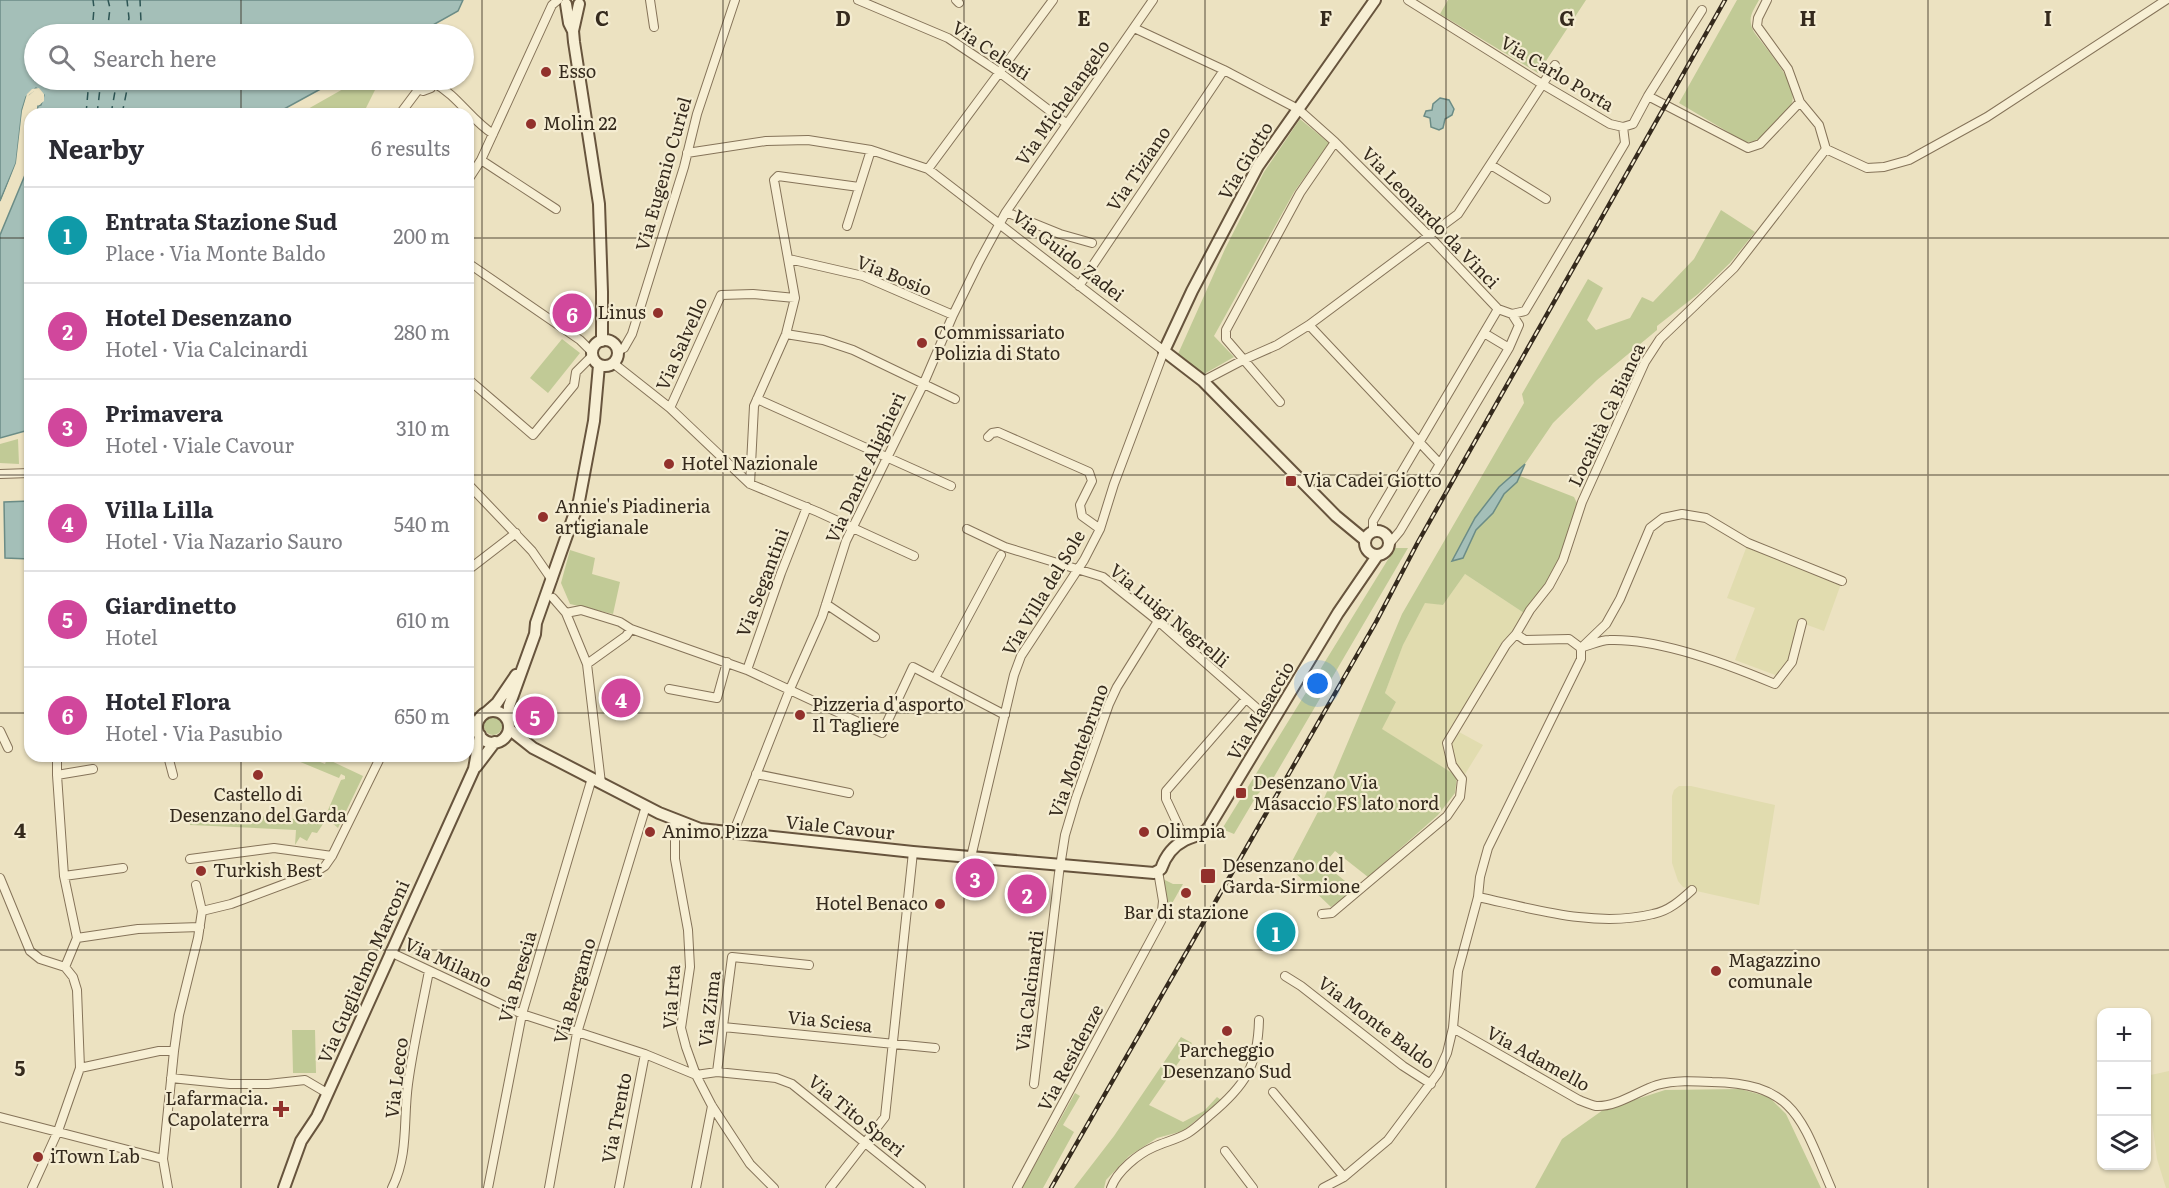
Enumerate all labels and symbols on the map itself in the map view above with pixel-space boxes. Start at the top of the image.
text: C [595,2,609,32]
text: D [835,2,851,32]
text: E [1077,2,1091,32]
text: F [1320,2,1333,32]
text: G [1559,2,1575,32]
text: H [1800,2,1816,32]
text: I [2044,2,2052,32]
street label: Via Celesti [947,13,1037,86]
street label: Via Carlo Porta [1496,28,1620,118]
street label: Via Michelangelo [1008,34,1115,171]
place label: Esso [558,57,596,84]
marker: Esso [539,65,553,79]
street label: Via Eugenio Curiel [628,93,697,254]
place label: Molin 22 [543,109,617,136]
street label: Via Giotto [1211,116,1279,205]
marker: Molin 22 [524,117,538,131]
street label: Via Tiziano [1099,120,1176,216]
street label: Via Leonardo da Vinci [1356,140,1506,294]
street label: Via Guido Zadei [1007,202,1131,307]
street label: Via Bosio [853,247,936,302]
pin: 6 [552,290,592,336]
street label: Via Salvello [648,292,713,394]
place label: Linus [598,298,646,325]
marker: Linus [651,306,665,320]
place label: Commissariato Polizia di Stato [934,318,1065,366]
marker: Commissariato Polizia di Stato [915,336,929,350]
street label: Località Cà Bianca [1560,338,1651,491]
street label: Via Dante Alighieri [818,387,911,547]
place label: Hotel Nazionale [681,449,818,476]
marker: Hotel Nazionale [662,457,676,471]
place label: Via Cadei Giotto [1303,466,1442,493]
marker: Via Cadei Giotto [1284,474,1298,488]
place label: Annie's Piadineria artigianale [555,492,711,540]
marker: Annie's Piadineria artigianale [536,510,550,524]
street label: Via Segantini [729,524,795,641]
street label: Via Villa del Sole [994,524,1091,660]
street label: Via Luigi Negrelli [1104,556,1236,673]
street label: Via Masaccio [1219,655,1300,765]
your location [1303,669,1332,698]
pin: 4 [602,676,640,720]
street label: Via Montebruno [1041,680,1114,821]
place label: Pizzeria d'asporto Il Tagliere [812,690,964,738]
pin: 5 [516,694,554,738]
marker: Pizzeria d'asporto Il Tagliere [793,708,807,722]
marker: Castello di Desenzano del Garda [251,768,265,782]
place label: Desenzano Via Masaccio FS lato nord [1253,768,1439,816]
place label: Castello di Desenzano del Garda [169,780,347,828]
marker: Desenzano Via Masaccio FS lato nord [1234,786,1248,800]
street label: Viale Cavour [784,807,896,846]
text: 4 [14,814,26,844]
place label: Animo Pizza [662,817,769,844]
place label: Olimpia [1156,817,1226,844]
marker: Animo Pizza [643,825,657,839]
marker: Olimpia [1137,825,1151,839]
place label: Desenzano del Garda-Sirmione [1222,851,1360,899]
place label: Turkish Best [213,856,323,883]
pin: 3 [956,856,994,900]
marker: Turkish Best [194,864,208,878]
marker: Desenzano del Garda-Sirmione [1199,867,1217,885]
pin: 2 [1008,872,1046,916]
street label: Via Guglielmo Marconi [310,875,415,1068]
marker: Bar di stazione [1179,886,1193,900]
place label: Hotel Benaco [815,889,928,916]
marker: Hotel Benaco [933,897,947,911]
place label: Bar di stazione [1123,898,1249,925]
pin: 1 [1256,910,1296,954]
street label: Via Brescia [491,927,543,1026]
street label: Via Calcinardi [1008,929,1049,1053]
street label: Via Milano [400,930,497,994]
street label: Via Bergamo [546,934,602,1047]
place label: Magazzino comunale [1728,946,1821,994]
street label: Via Irta [655,963,686,1030]
marker: Magazzino comunale [1709,964,1723,978]
street label: Via Zima [690,969,727,1049]
street label: Via Monte Baldo [1313,969,1441,1075]
street label: Via Residenze [1030,999,1109,1116]
street label: Via Sciesa [786,1003,874,1038]
street label: Via Adamello [1482,1018,1596,1097]
marker: Parcheggio Desenzano Sud [1220,1024,1234,1038]
street label: Via Lecco [377,1036,414,1120]
place label: Parcheggio Desenzano Sud [1162,1036,1292,1084]
text: 5 [15,1052,26,1082]
street label: Via Tito Speri [803,1067,911,1162]
street label: Via Trento [594,1070,638,1165]
place label: Lafarmacia. Capolaterra [165,1084,269,1132]
marker: Lafarmacia. Capolaterra [274,1102,288,1116]
place label: iTown Lab [50,1142,140,1169]
marker: iTown Lab [31,1150,45,1164]

